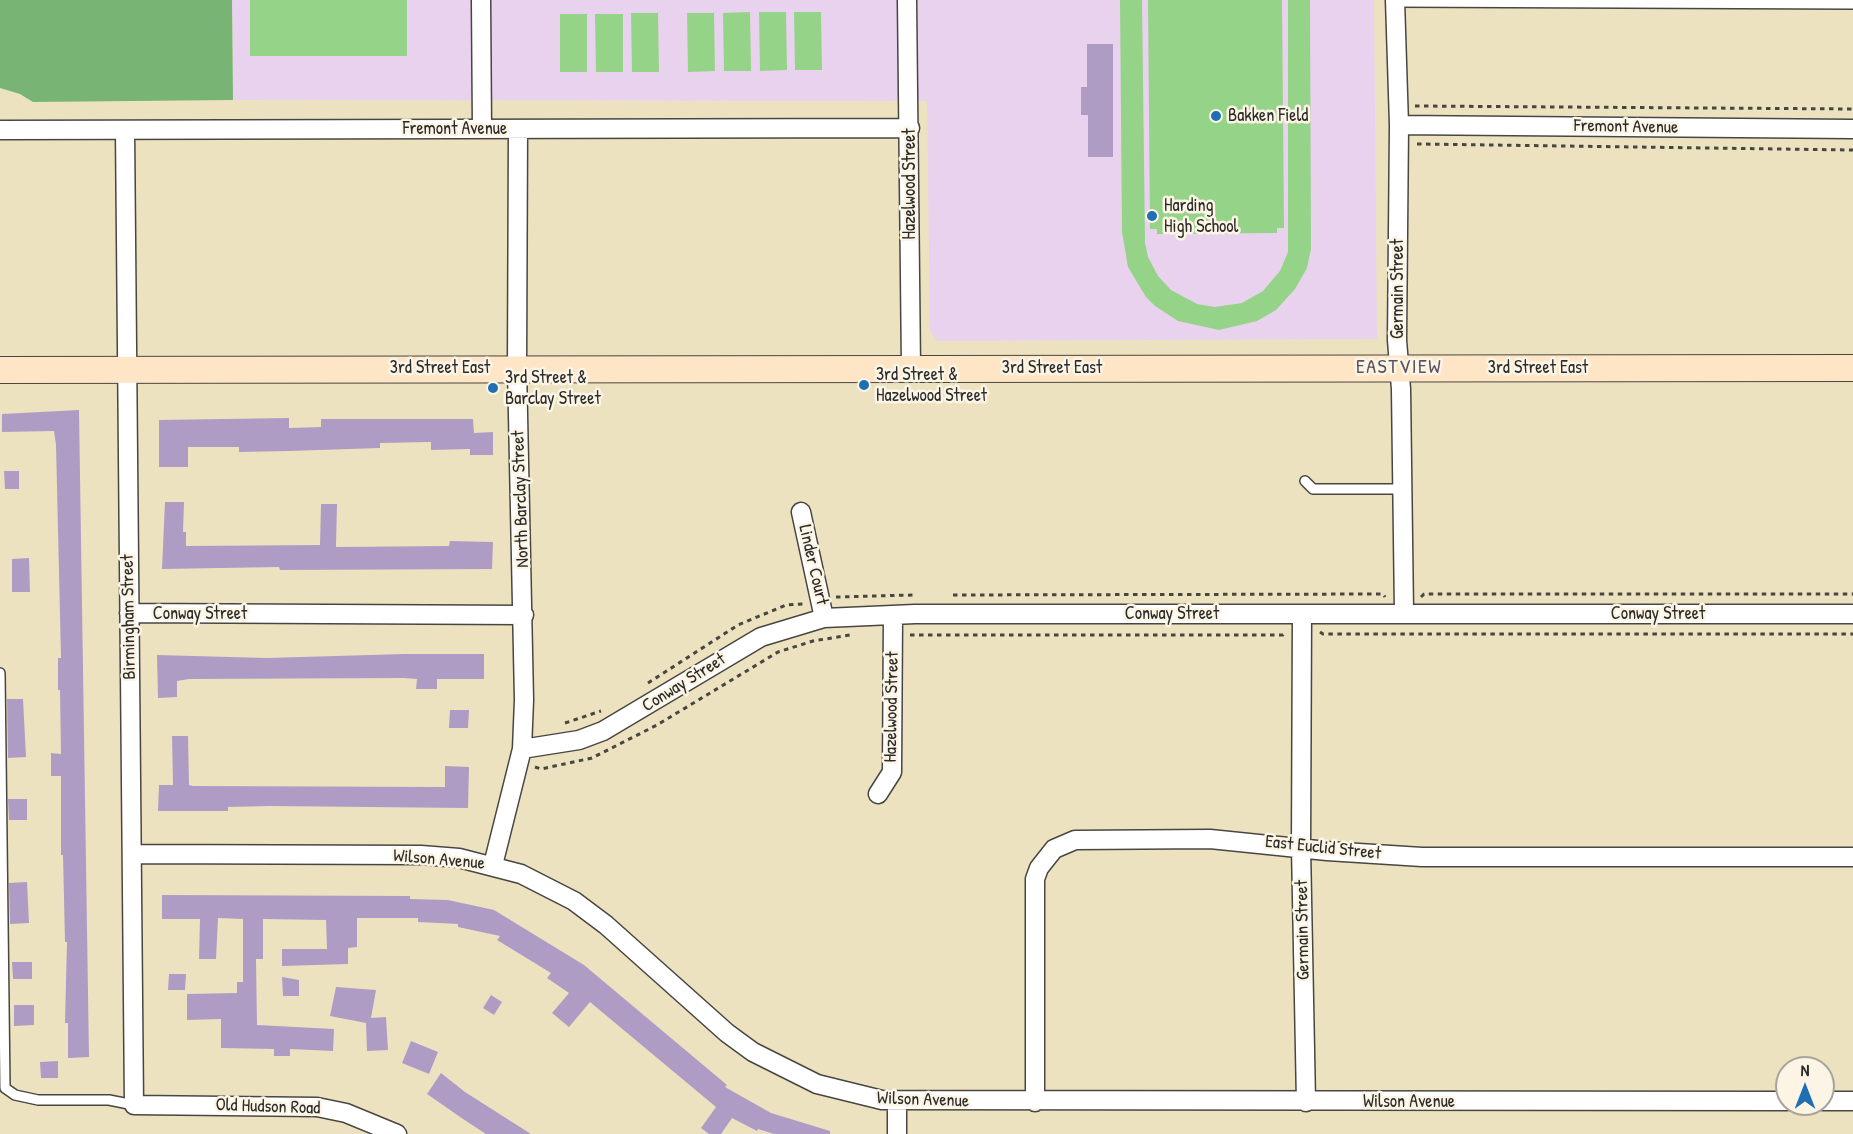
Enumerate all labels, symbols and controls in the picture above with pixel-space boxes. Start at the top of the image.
place label: Bakken Field [1228,105,1308,127]
marker: Bakken Field [1209,109,1223,123]
street label: Fremont Avenue [1574,115,1678,139]
street label: Fremont Avenue [403,118,507,140]
street label: Hazelwood Street [899,128,921,240]
place label: Harding High School [1164,195,1238,238]
marker: Harding High School [1145,209,1159,223]
street label: Germain Street [1387,239,1409,339]
district label: EASTVIEW [1356,356,1442,380]
street label: 3rd Street East [390,357,490,379]
street label: 3rd Street East [1002,357,1102,379]
street label: 3rd Street East [1488,357,1588,379]
place label: 3rd Street & Hazelwood Street [876,364,987,406]
place label: 3rd Street & Barclay Street [505,367,601,410]
marker: 3rd Street & Hazelwood Street [857,378,871,392]
marker: 3rd Street & Barclay Street [486,381,500,395]
street label: North Barclay Street [508,430,534,568]
street label: Linder Court [793,523,833,607]
street label: Birmingham Street [117,554,141,680]
street label: Conway Street [153,603,247,625]
street label: Conway Street [1125,603,1219,625]
street label: Conway Street [1611,603,1705,625]
street label: Conway Street [638,649,730,717]
street label: Hazelwood Street [880,651,904,763]
street label: East Euclid Street [1264,831,1382,865]
street label: Wilson Avenue [392,845,486,875]
street label: Germain Street [1291,880,1315,980]
north arrow [1775,1056,1835,1116]
text: N [1801,1059,1809,1081]
street label: Wilson Avenue [877,1088,969,1112]
street label: Wilson Avenue [1363,1091,1455,1113]
street label: Old Hudson Road [215,1094,321,1120]

